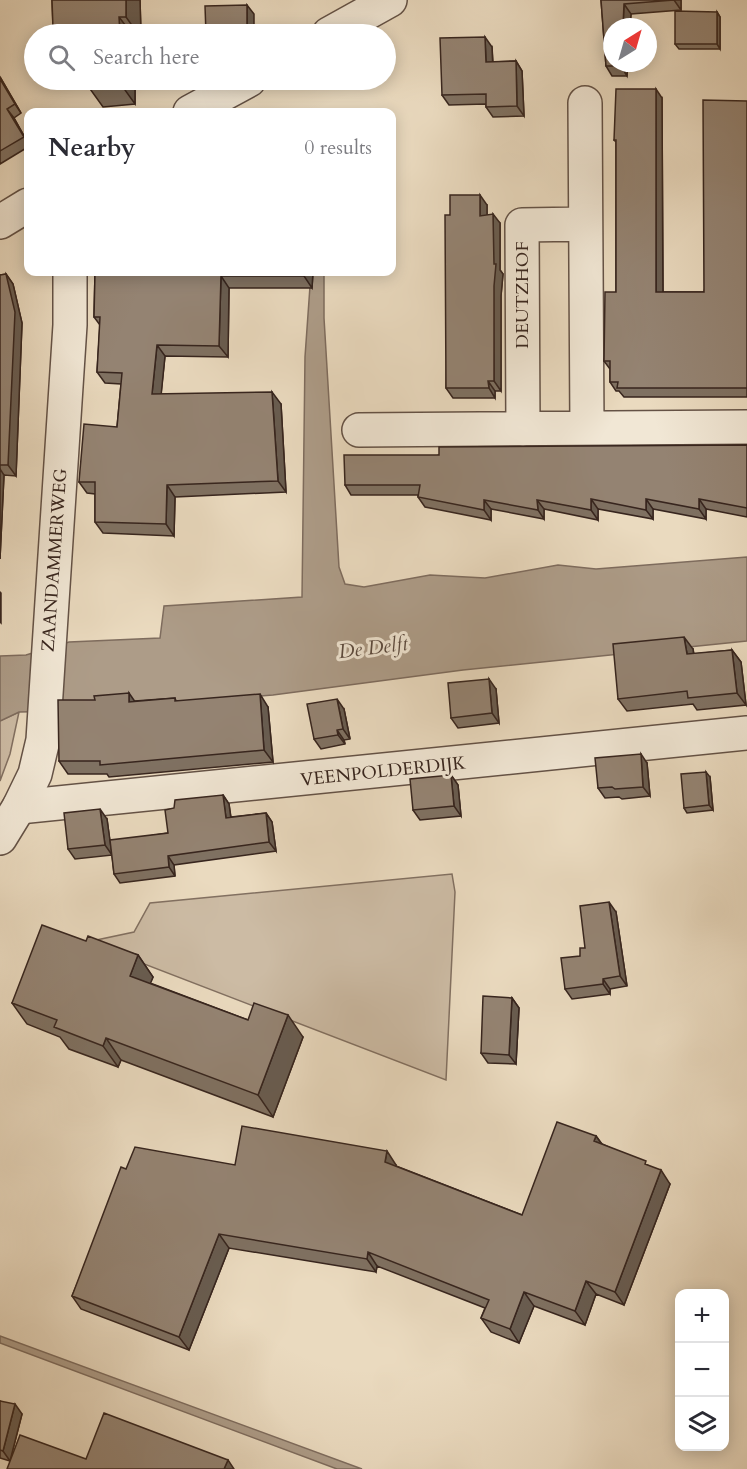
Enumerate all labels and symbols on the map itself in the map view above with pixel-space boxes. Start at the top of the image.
north arrow [603,18,657,72]
street label: DEUTZHOF [510,241,535,349]
street label: ZAANDAMMERWEG [36,467,73,653]
water label: De Delft [337,630,411,665]
street label: VEENPOLDERDIJK [299,750,468,793]

